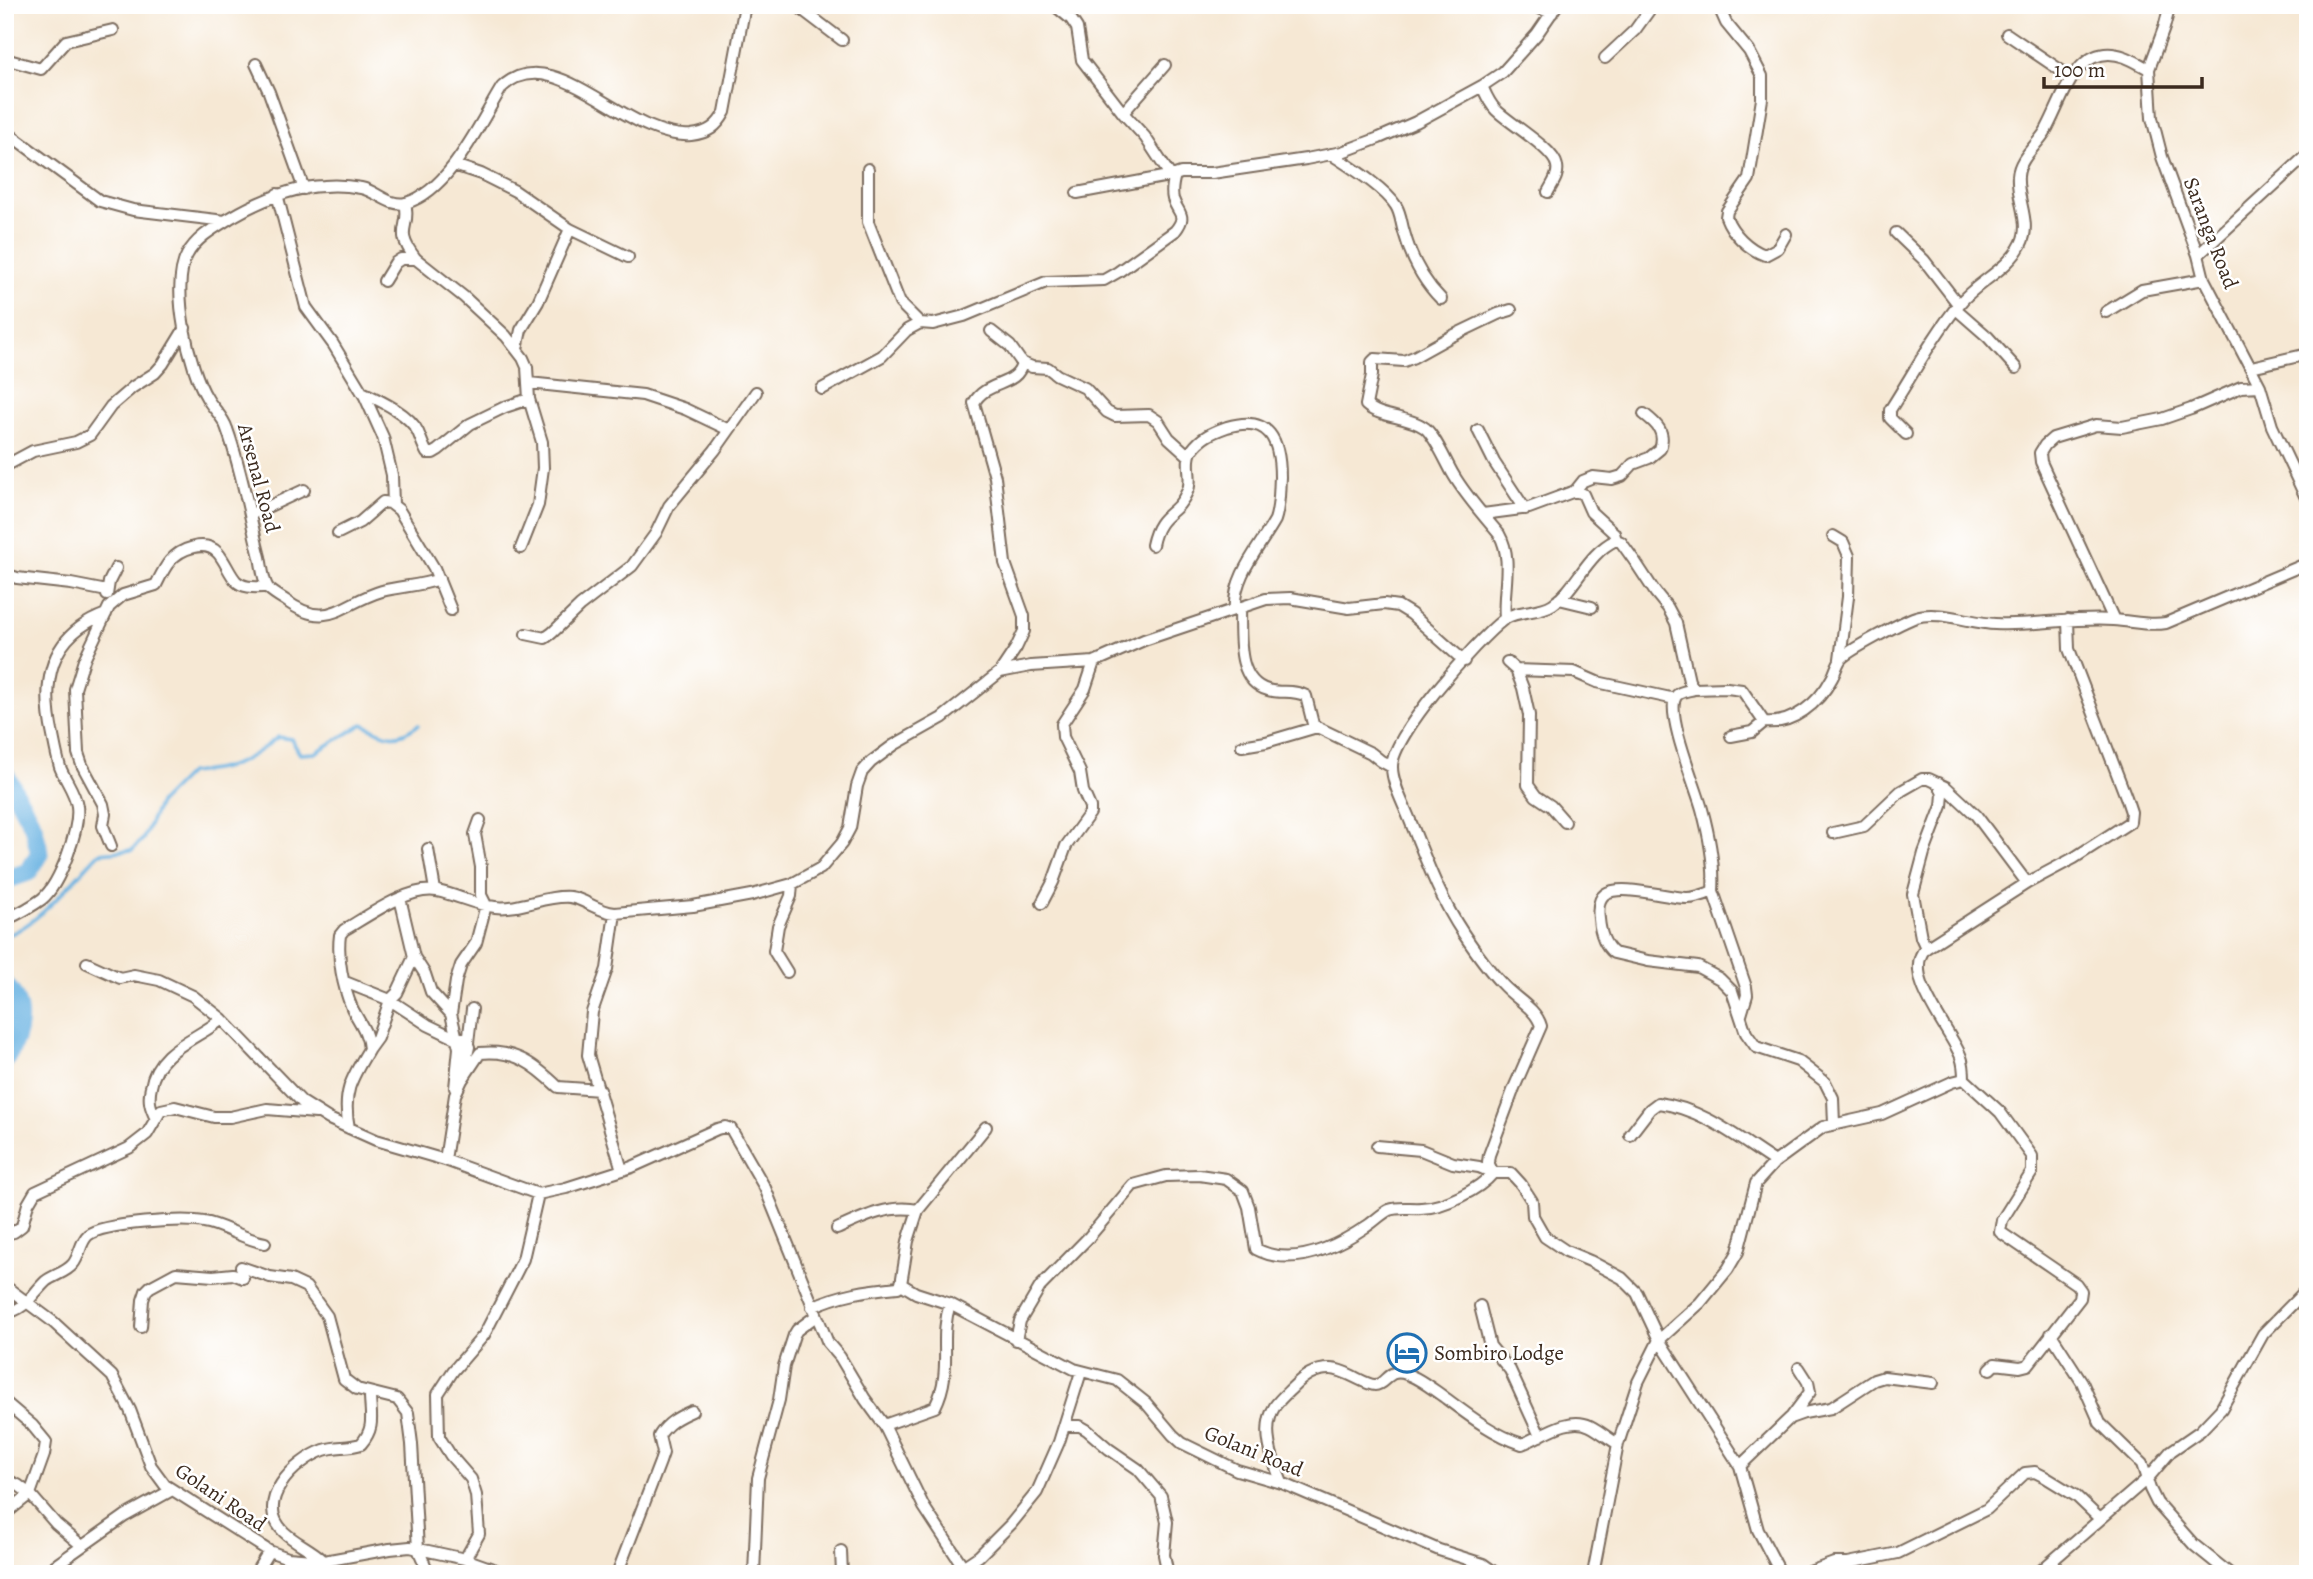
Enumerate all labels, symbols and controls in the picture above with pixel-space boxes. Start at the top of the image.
scale bar [2044,46,2201,90]
text: 100 m [2054,56,2105,84]
street label: Saranga Road [2177,173,2245,294]
street label: Arsenal Road [231,419,287,536]
hotel icon: Sombiro Lodge [1386,1332,1428,1374]
place label: Sombiro Lodge [1434,1339,1564,1367]
street label: Golani Road [1200,1418,1308,1484]
street label: Golani Road [170,1456,273,1538]

